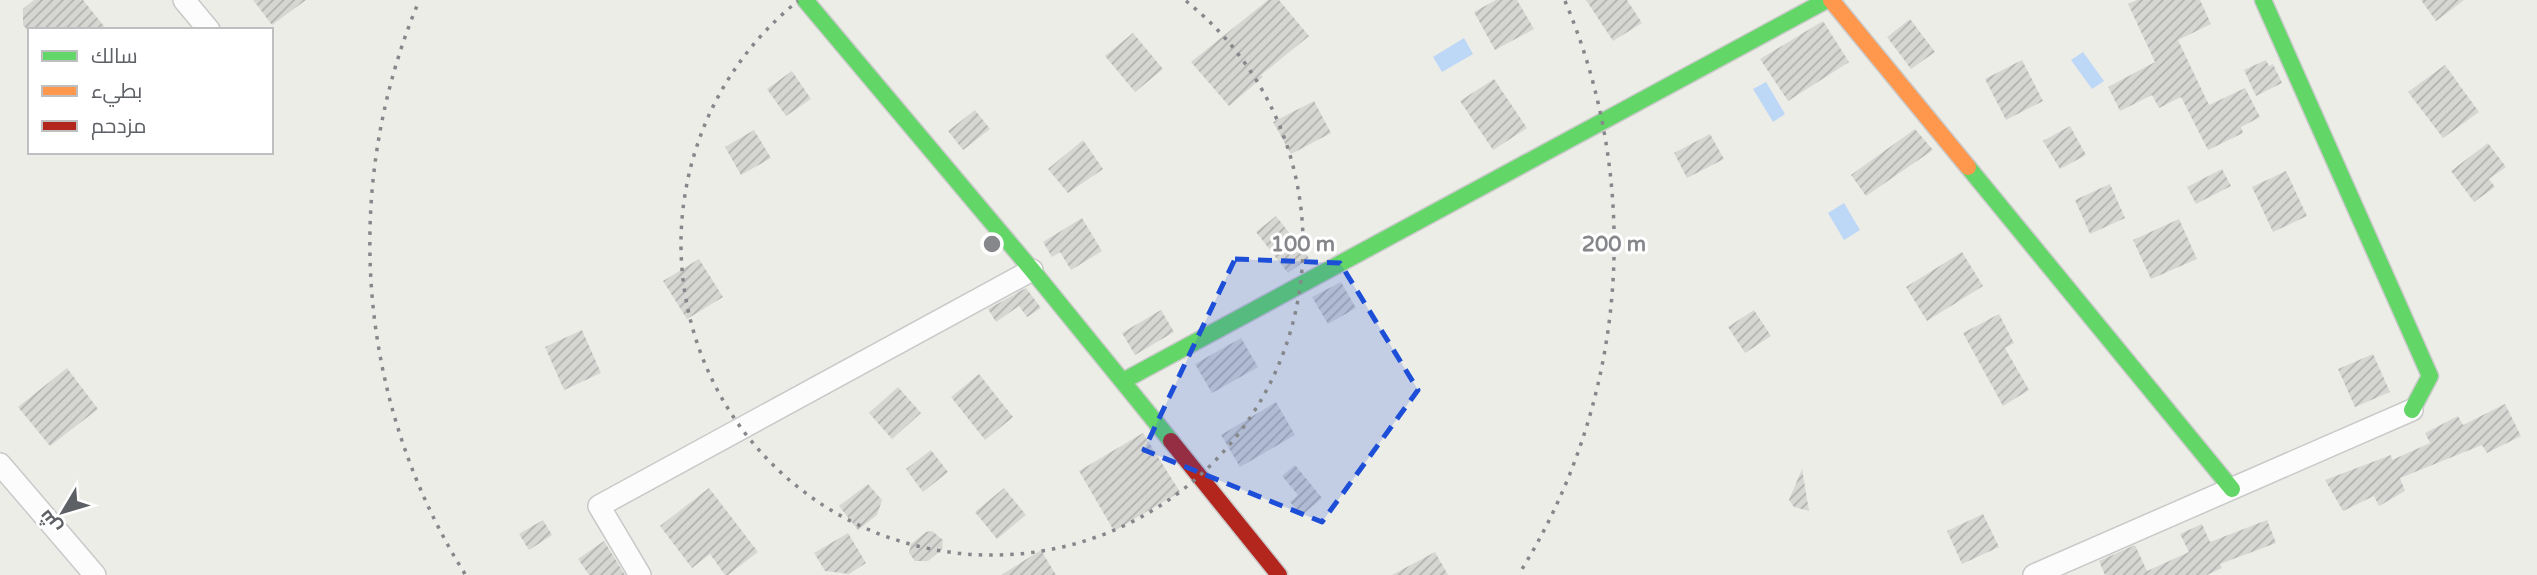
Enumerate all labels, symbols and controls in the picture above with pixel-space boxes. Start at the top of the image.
legend [28,28,273,154]
text: سالك [91,44,138,69]
text: بطيء [91,79,142,107]
text: مزدحم [91,114,146,140]
centre of rings [980,232,1004,256]
text: 100 m [1271,232,1335,257]
text: 200 m [1582,232,1646,257]
north arrow [28,477,98,547]
text: ش [34,505,67,538]

